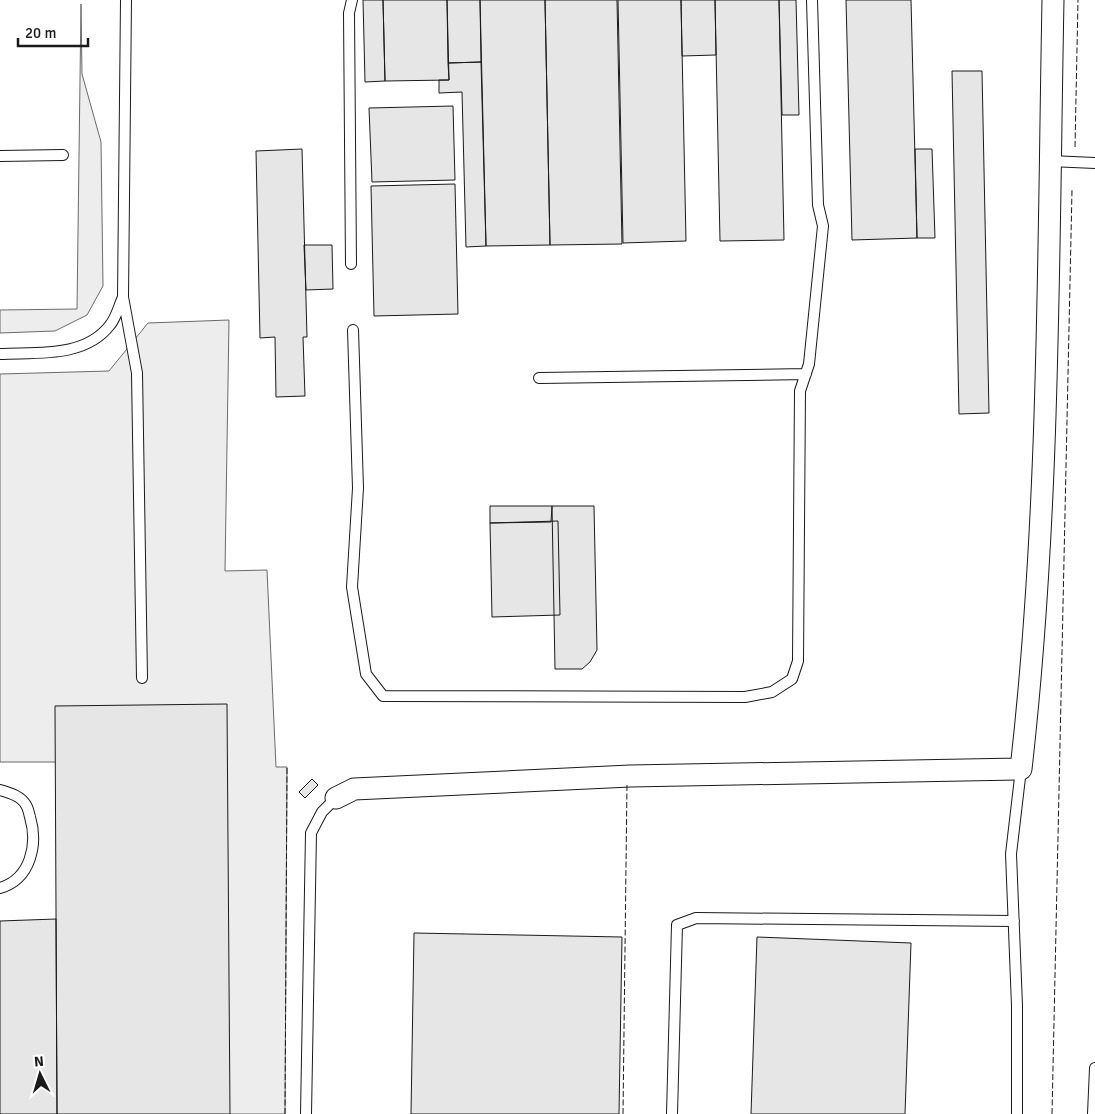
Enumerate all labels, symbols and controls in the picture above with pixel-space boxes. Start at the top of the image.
scale bar [18,15,88,47]
text: 20 m [25,24,56,42]
north arrow [15,1049,65,1099]
text: N [33,1053,45,1070]

